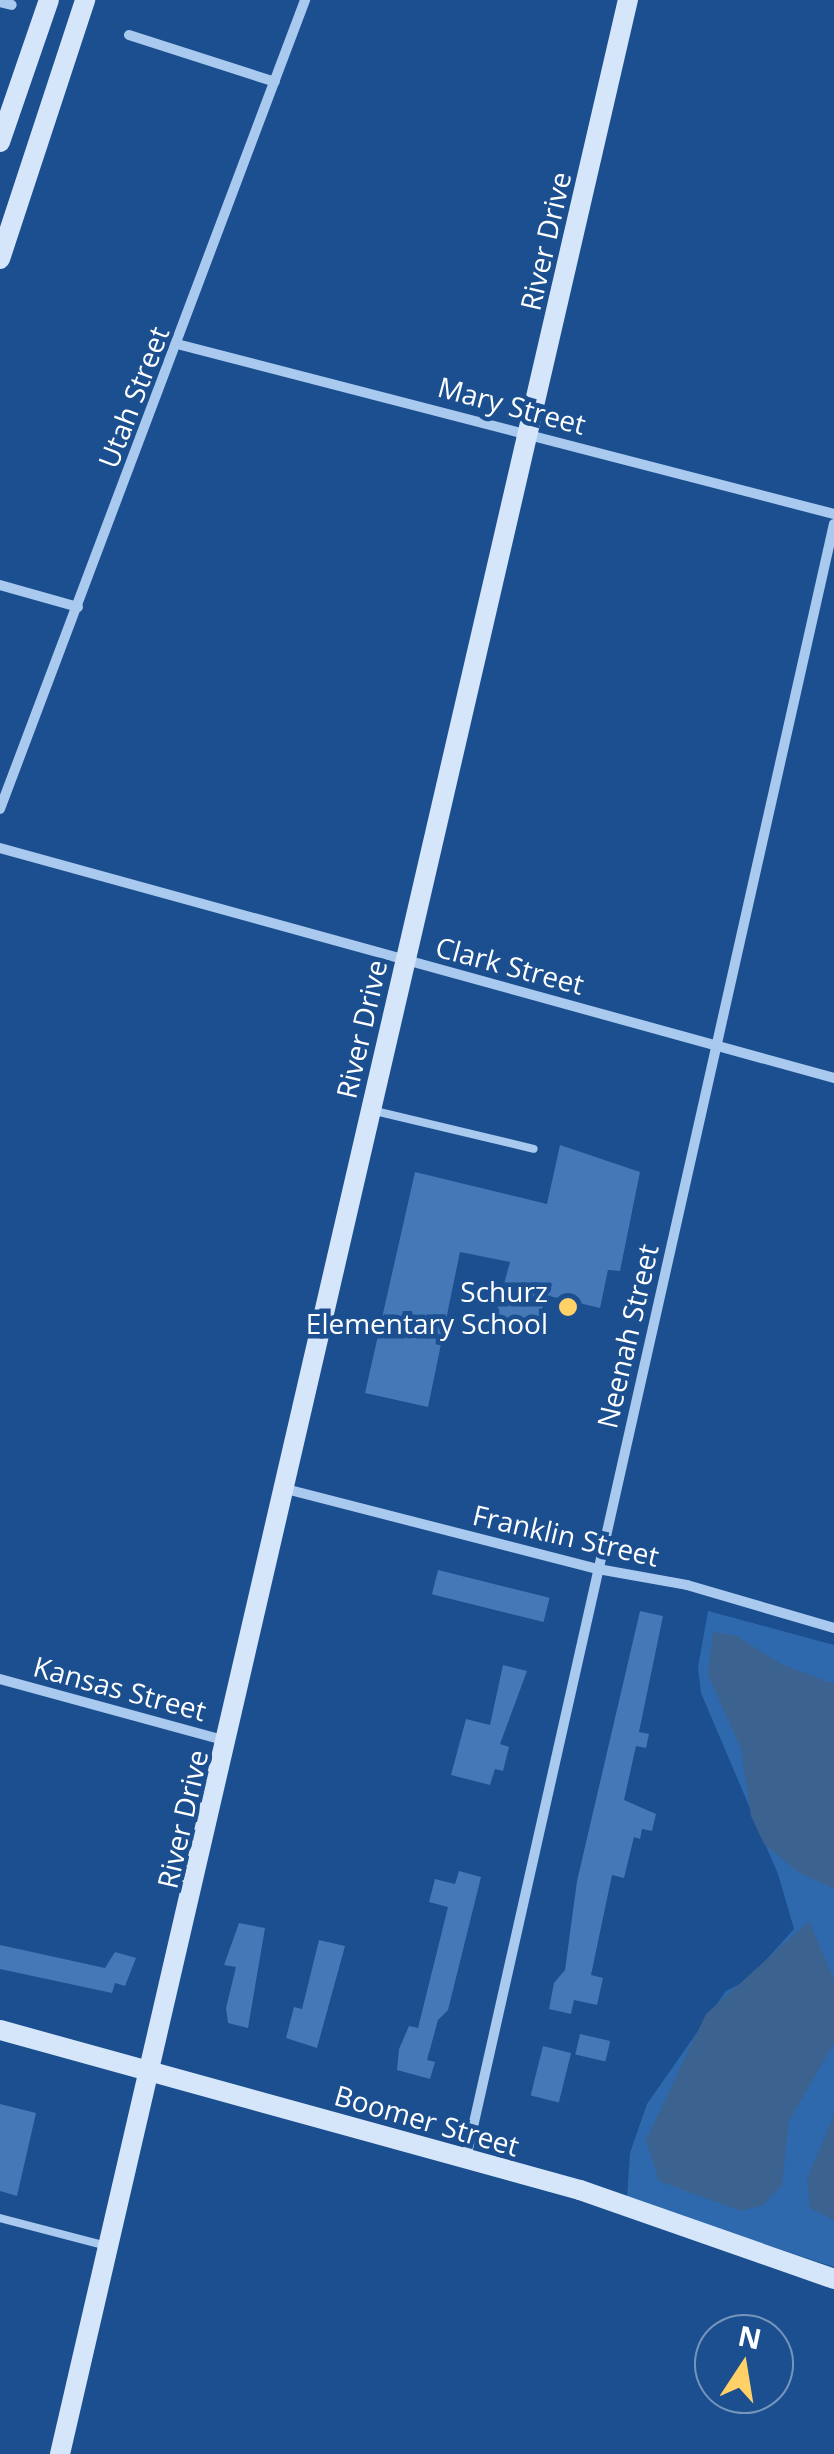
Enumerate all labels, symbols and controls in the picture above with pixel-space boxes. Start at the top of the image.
street label: River Drive [513,168,577,314]
street label: Utah Street [91,322,175,472]
street label: Mary Street [434,369,590,441]
street label: Clark Street [432,929,588,1001]
street label: River Drive [329,956,393,1102]
street label: Neenah Street [589,1241,665,1431]
place label: Schurz Elementary School [306,1274,548,1340]
marker: Schurz Elementary School [557,1296,579,1318]
street label: Franklin Street [470,1497,662,1573]
street label: Kansas Street [30,1649,210,1727]
street label: River Drive [150,1746,214,1892]
street label: Boomer Street [331,2078,523,2162]
north arrow [694,2314,794,2414]
text: N [735,2316,765,2358]

